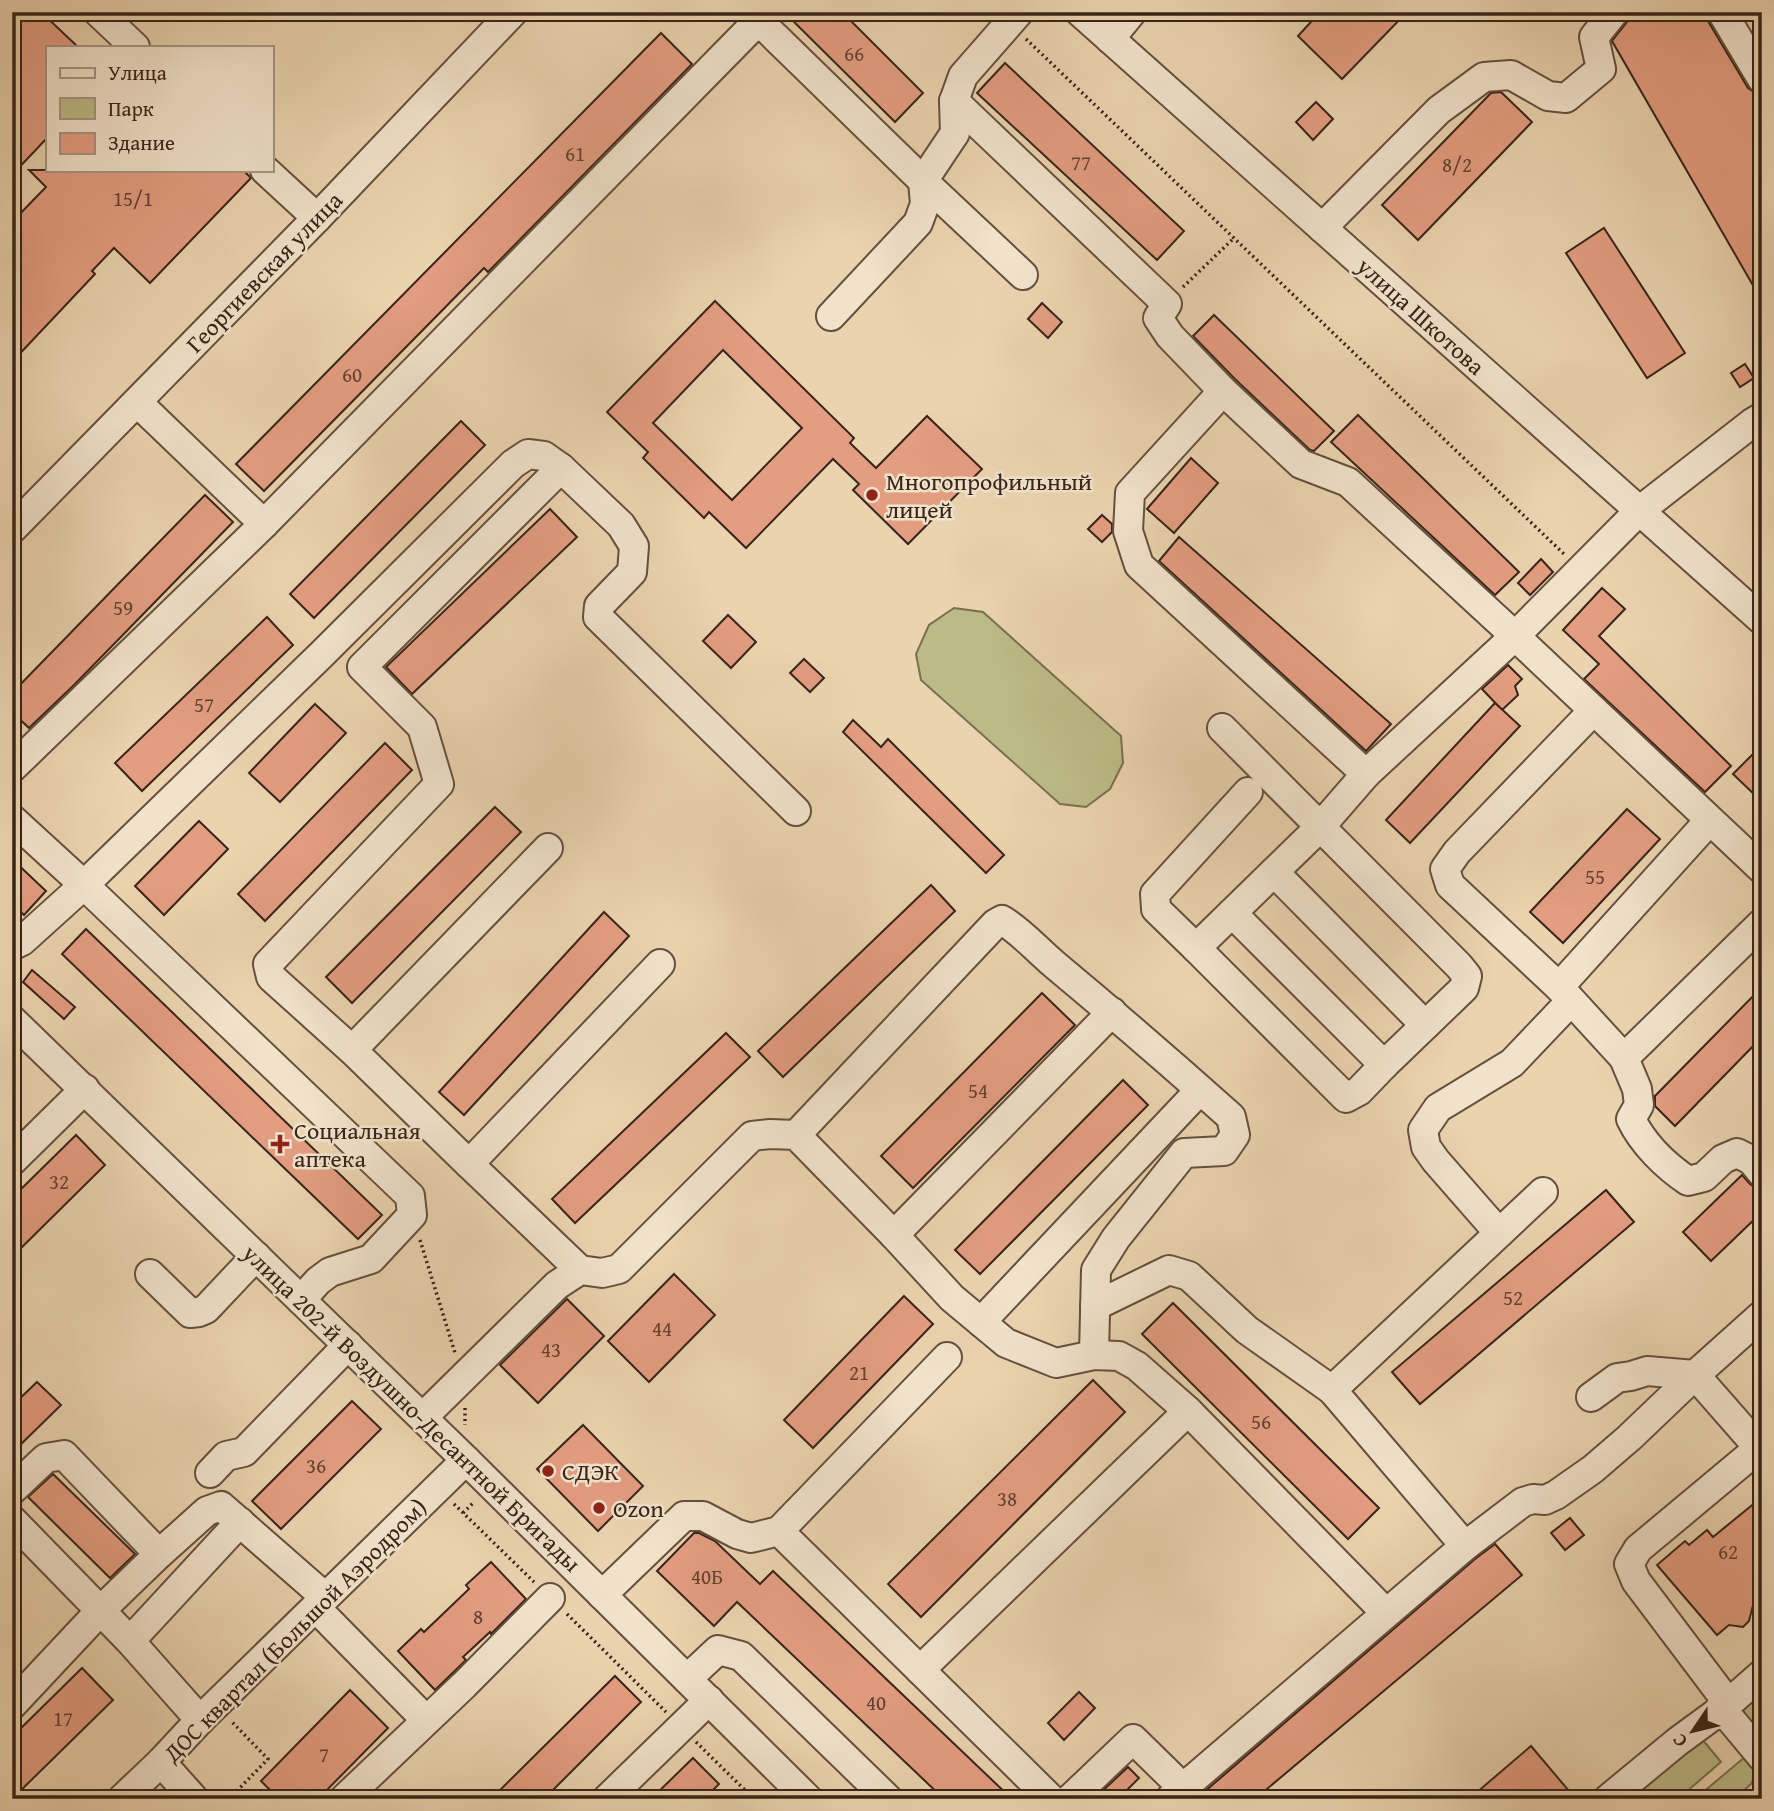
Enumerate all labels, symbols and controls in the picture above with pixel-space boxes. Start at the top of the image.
house number: 66 [844,38,864,69]
legend [46,46,273,172]
text: Улица [108,57,167,88]
text: Парк [108,93,154,124]
text: Здание [108,127,175,158]
house number: 61 [565,138,585,169]
house number: 77 [1071,147,1091,178]
house number: 8/2 [1442,149,1472,180]
house number: 15/1 [113,183,153,214]
street label: Георгиевская улица [178,183,351,361]
street label: улица Шкотова [1348,248,1493,384]
house number: 60 [342,359,362,390]
place label: Многопрофильный лицей [886,464,1092,527]
marker: Многопрофильный лицей [864,487,880,503]
house number: 59 [113,592,133,623]
house number: 57 [194,689,214,720]
house number: 55 [1585,861,1605,892]
house number: 54 [968,1075,988,1106]
place label: Социальная аптека [294,1113,421,1176]
marker: Социальная аптека [272,1136,288,1152]
house number: 32 [49,1166,69,1197]
street label: улица 202-й Воздушно-Десантной Бригады [234,1235,589,1580]
house number: 52 [1503,1282,1523,1313]
house number: 44 [652,1313,672,1344]
house number: 43 [541,1334,561,1365]
house number: 21 [849,1357,869,1388]
house number: 56 [1251,1406,1271,1437]
house number: 36 [306,1450,326,1481]
place label: СДЭК [562,1454,619,1489]
marker: СДЭК [540,1463,556,1479]
house number: 38 [997,1483,1017,1514]
street label: ДОС квартал (Большой Аэродром) [154,1490,435,1771]
place label: Ozon [613,1491,664,1526]
marker: Ozon [591,1500,607,1516]
house number: 62 [1718,1536,1738,1567]
house number: 40Б [691,1561,723,1592]
house number: 8 [473,1601,483,1632]
house number: 40 [866,1687,886,1718]
north arrow [1658,1696,1728,1766]
house number: 17 [53,1703,73,1734]
text: С [1664,1728,1694,1753]
house number: 7 [319,1739,329,1770]

